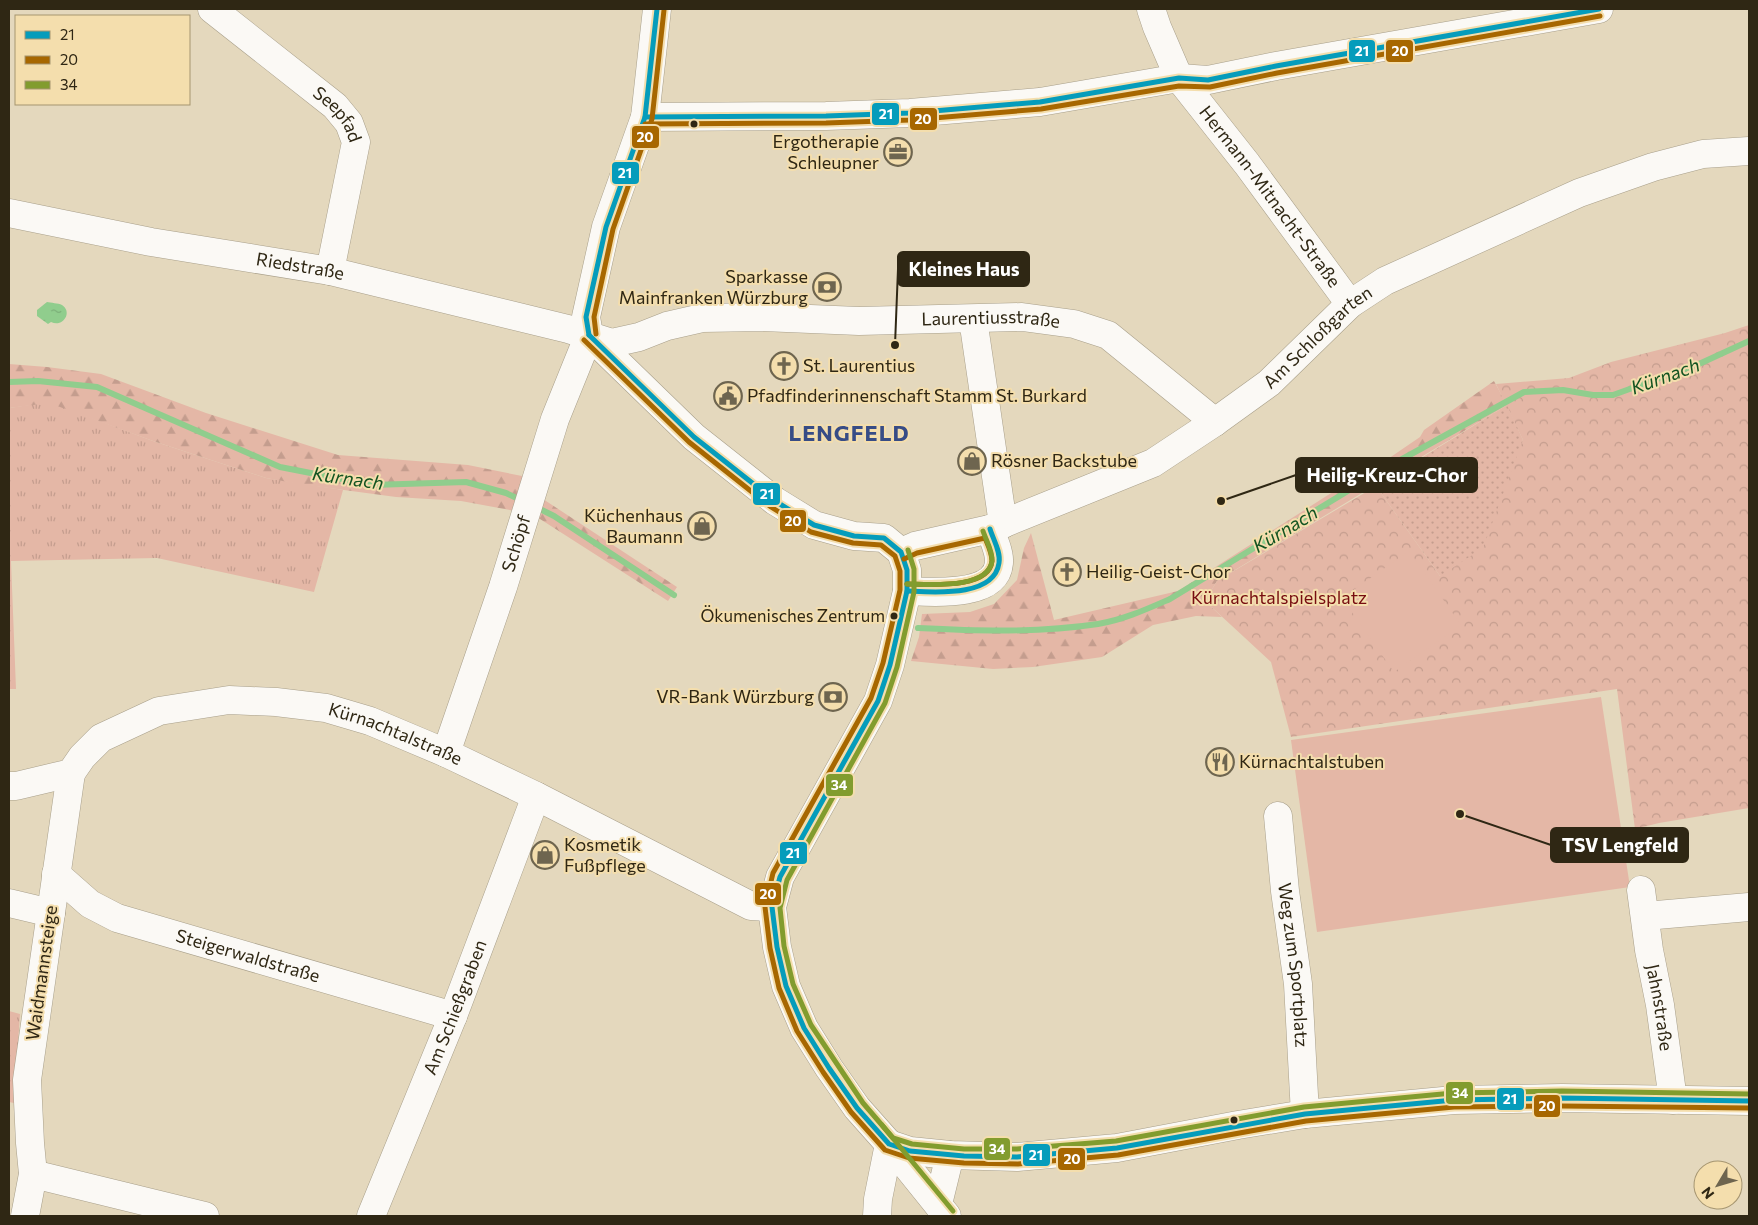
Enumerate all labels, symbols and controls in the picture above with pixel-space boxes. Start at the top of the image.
legend [15,15,190,105]
text: 21 [60,25,75,43]
line badge: 21 [1348,39,1376,63]
line badge: 20 [1385,39,1414,63]
text: 21 [1355,42,1369,59]
text: 20 [1391,42,1409,59]
text: 20 [60,50,78,68]
text: 34 [60,75,78,93]
street label: Seepfad [309,81,367,145]
street label: Hermann-Mitnacht-Straße [1195,101,1346,291]
line badge: 21 [871,102,900,126]
text: 21 [879,105,893,122]
line badge: 20 [909,107,938,131]
text: 20 [914,110,932,127]
unlabelled marker [689,119,699,129]
line badge: 20 [631,125,660,149]
text: 20 [636,128,654,145]
place label: Ergotherapie Schleupner [773,130,879,173]
office icon: Ergotherapie Schleupner [883,137,913,167]
line badge: 21 [611,161,640,185]
text: 21 [618,164,632,181]
street label: Riedstraße [255,247,347,284]
callout: Kleines Haus [898,252,1029,286]
text: Kleines Haus [908,257,1020,280]
place label: Sparkasse Mainfranken Würzburg [619,265,808,308]
bank icon: Sparkasse Mainfranken Würzburg [812,272,842,302]
street label: Am Schloßgarten [1258,281,1376,393]
street label: Laurentiusstraße [921,305,1062,332]
church icon: St. Laurentius [769,351,799,381]
water label: Kürnach [1627,352,1703,399]
place label: St. Laurentius [803,354,915,376]
public building icon: Pfadfinderinnenschaft Stamm St. Burkard [713,381,743,411]
place label: Pfadfinderinnenschaft Stamm St. Burkard [747,384,1087,406]
district label: LENGFELD [788,419,910,446]
shop icon: Rösner Backstube [957,446,987,476]
place label: Rösner Backstube [991,449,1137,471]
callout: Heilig-Kreuz-Chor [1296,458,1477,492]
water label: Kürnach [311,461,385,494]
text: Heilig-Kreuz-Chor [1306,463,1468,486]
line badge: 21 [752,482,781,506]
text: 21 [760,485,774,502]
water label: Kürnach [1248,500,1322,557]
place label: Küchenhaus Baumann [584,504,683,547]
line badge: 20 [779,509,807,533]
street label: Schöpf [496,511,535,574]
shop icon: Küchenhaus Baumann [687,511,717,541]
text: 20 [784,512,802,529]
church icon: Heilig-Geist-Chor [1052,557,1082,587]
place label: Heilig-Geist-Chor [1086,560,1231,582]
park label: Kürnachtalspielsplatz [1191,586,1367,608]
place label: Ökumenisches Zentrum [700,605,885,626]
marker: Ökumenisches Zentrum [889,611,899,621]
bank icon: VR-Bank Würzburg [818,682,848,712]
place label: VR-Bank Würzburg [656,685,814,707]
street label: Kürnachtalstraße [326,697,466,769]
restaurant icon: Kürnachtalstuben [1205,747,1235,777]
place label: Kürnachtalstuben [1239,750,1384,772]
line badge: 34 [825,773,854,797]
text: 34 [831,776,848,793]
callout: TSV Lengfeld [1551,828,1688,862]
place label: Kosmetik Fußpflege [564,833,646,876]
text: TSV Lengfeld [1562,833,1678,856]
shop icon: Kosmetik Fußpflege [530,840,560,870]
line badge: 21 [779,841,808,865]
text: 21 [786,844,800,861]
street label: Weg zum Sportplatz [1274,881,1313,1048]
line badge: 20 [754,882,782,906]
text: 20 [759,885,777,902]
street label: Waidmannsteige [21,904,61,1042]
street label: Steigerwaldstraße [173,924,323,987]
street label: Am Schießgraben [418,937,491,1078]
street label: Jahnstraße [1642,962,1678,1052]
line badge: 34 [1445,1081,1474,1105]
text: 34 [1452,1084,1469,1101]
line badge: 21 [1496,1087,1525,1111]
text: 21 [1503,1090,1517,1107]
line badge: 20 [1533,1094,1561,1118]
text: 20 [1538,1097,1556,1114]
unlabelled marker [1229,1115,1239,1125]
line badge: 34 [983,1137,1011,1161]
text: 34 [989,1140,1006,1157]
line badge: 21 [1022,1143,1051,1167]
text: 21 [1029,1146,1043,1163]
line badge: 20 [1057,1147,1086,1171]
text: 20 [1063,1150,1081,1167]
north arrow [1693,1160,1743,1210]
text: N [1697,1184,1717,1203]

